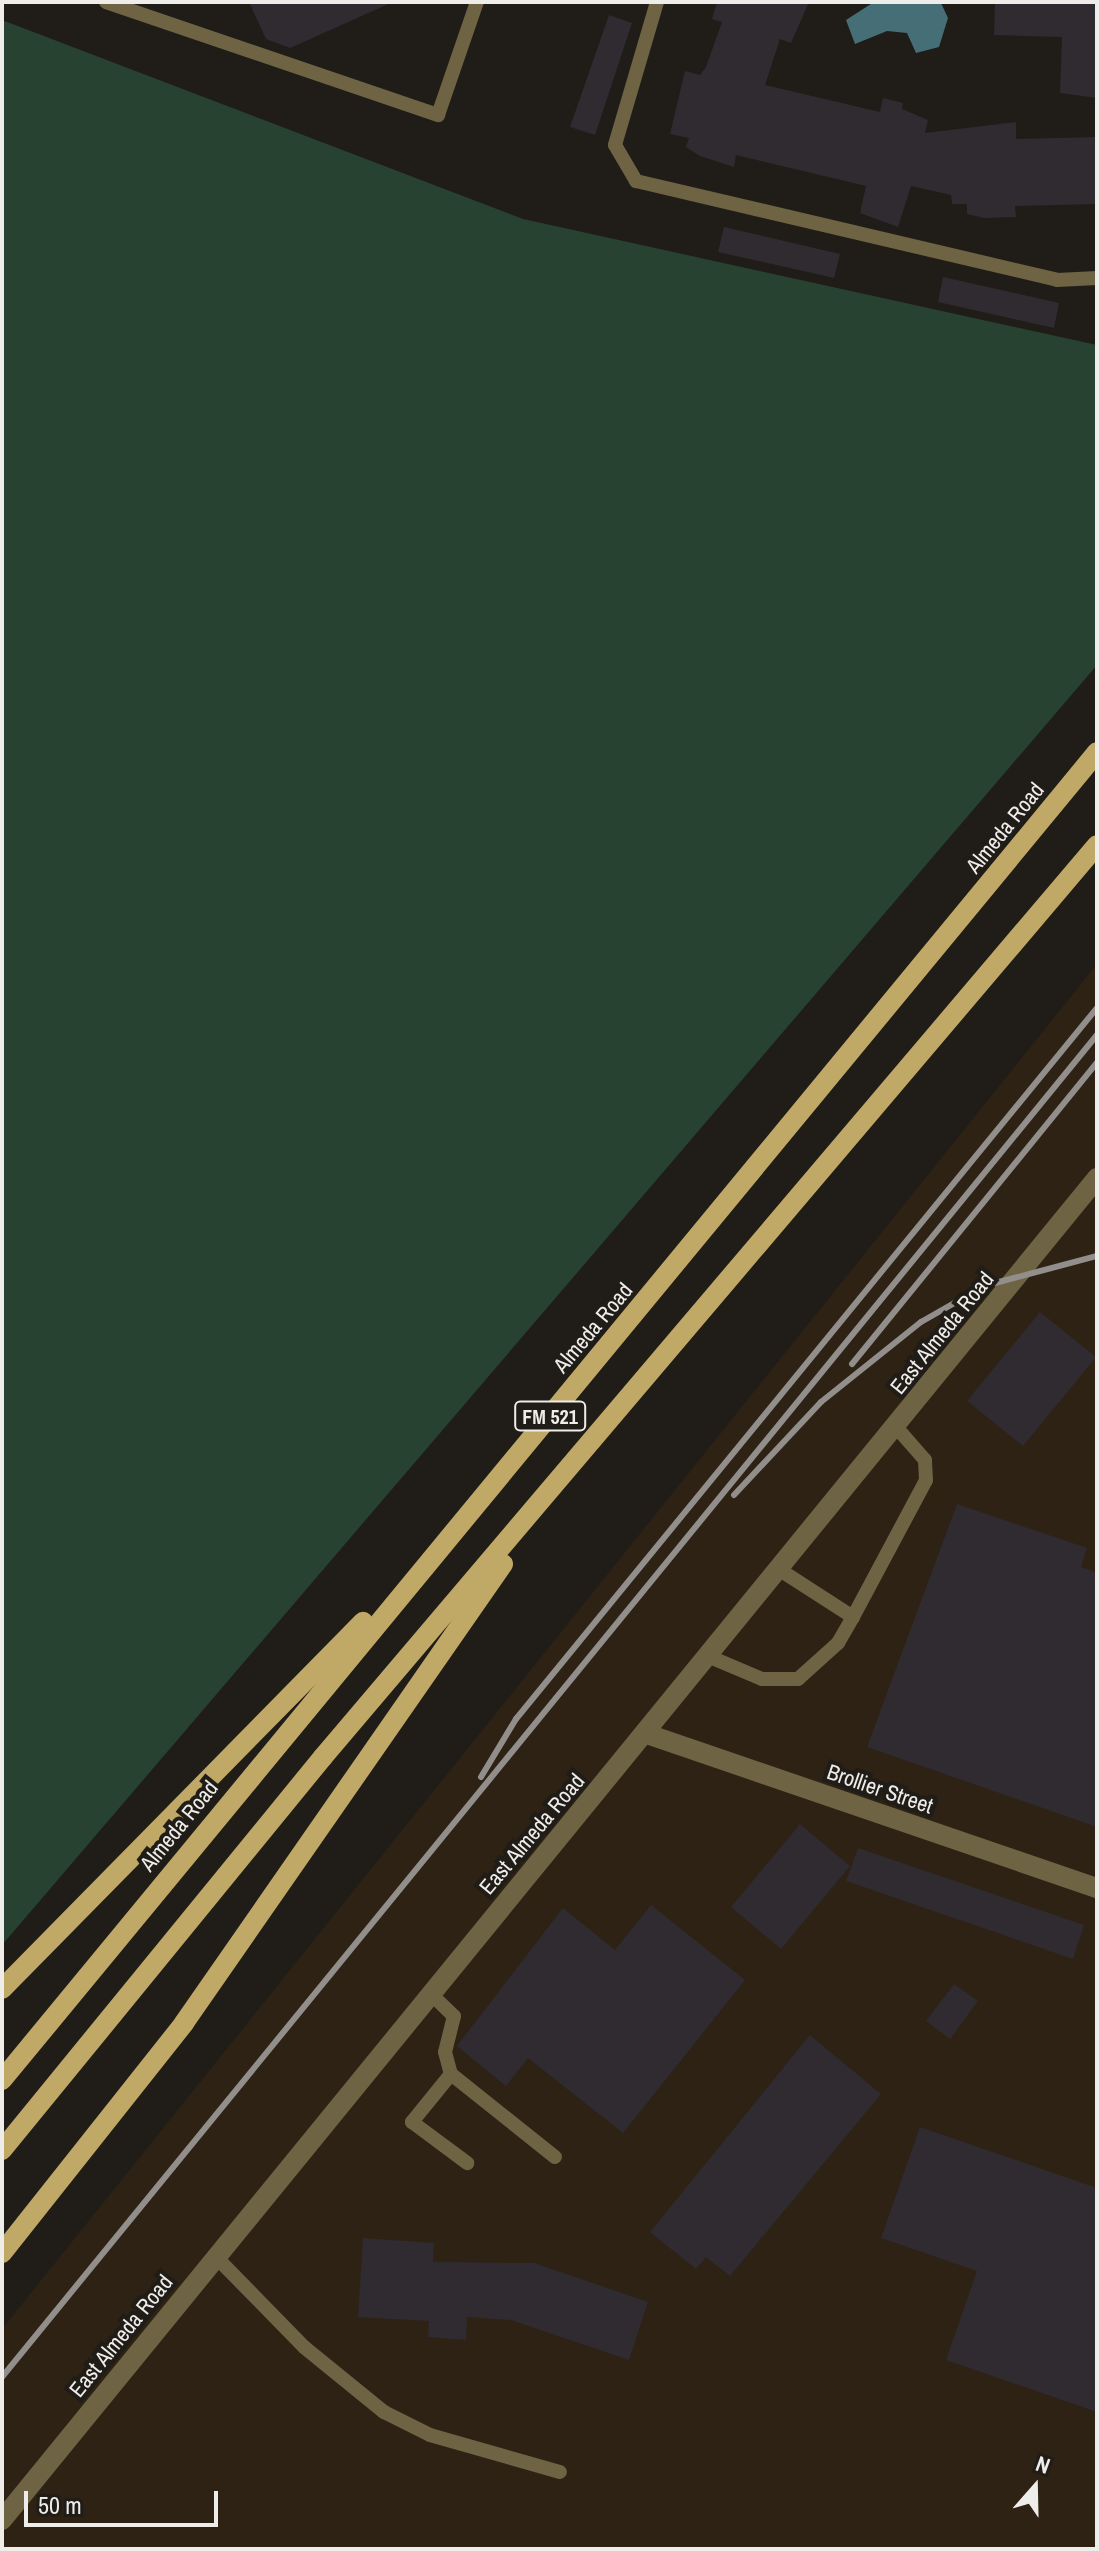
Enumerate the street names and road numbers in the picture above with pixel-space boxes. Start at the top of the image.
street label: Almeda Road [960,777,1050,879]
street label: East Almeda Road [884,1266,1000,1400]
street label: Almeda Road [548,1278,638,1378]
road number: FM 521 [514,1400,586,1432]
street label: Brollier Street [824,1759,936,1819]
street label: East Almeda Road [474,1768,590,1900]
street label: Almeda Road [134,1775,224,1877]
street label: East Almeda Road [63,2269,179,2403]

